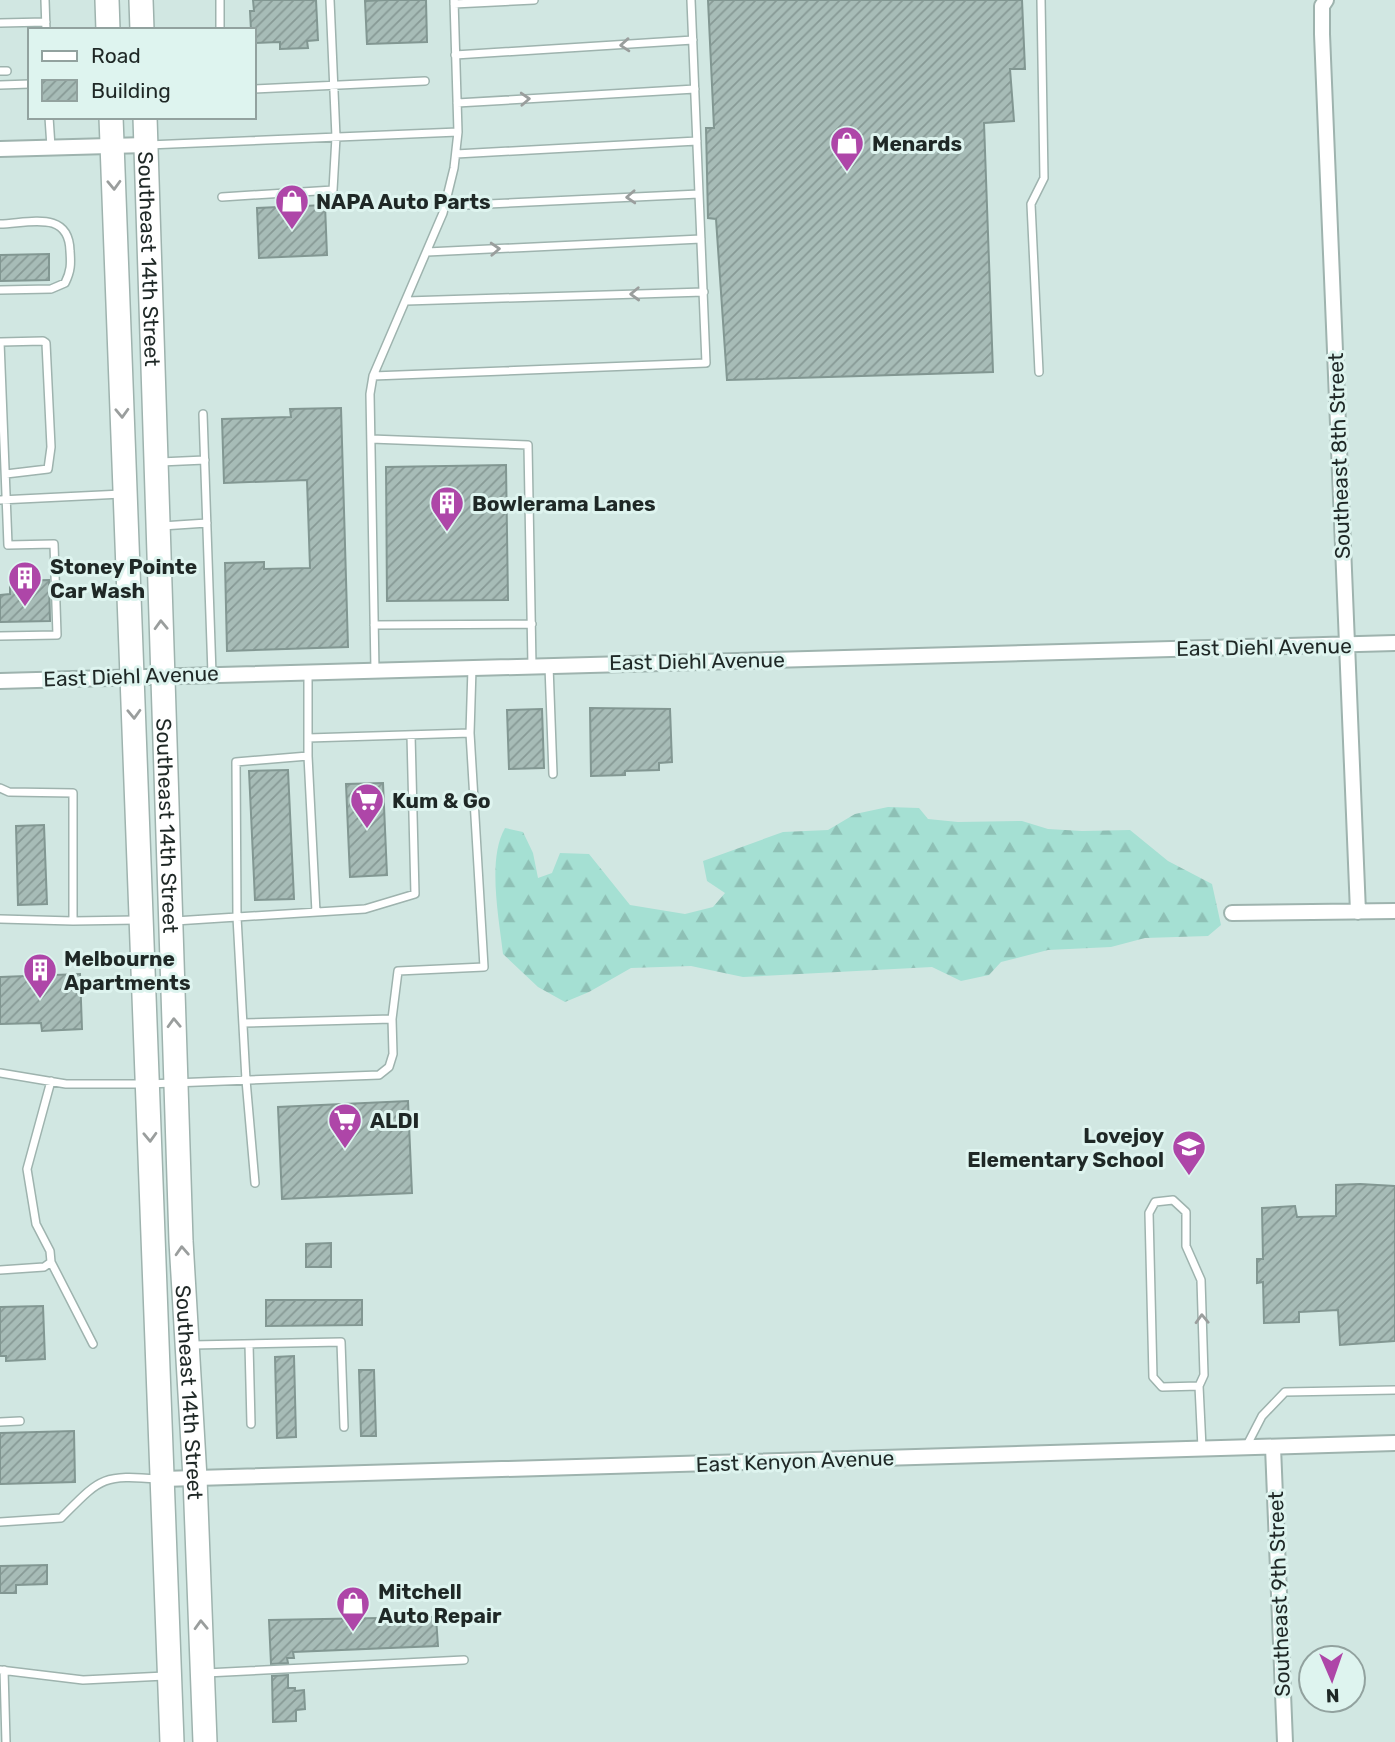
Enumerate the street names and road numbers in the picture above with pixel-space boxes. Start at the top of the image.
street label: Southeast 14th Street [134,151,165,367]
street label: Southeast 8th Street [1323,352,1355,560]
street label: East Diehl Avenue [1176,633,1352,661]
street label: East Diehl Avenue [609,647,785,675]
street label: East Diehl Avenue [43,660,219,692]
street label: Southeast 14th Street [152,718,184,934]
street label: Southeast 14th Street [171,1284,208,1500]
street label: East Kenyon Avenue [695,1445,895,1477]
street label: Southeast 9th Street [1263,1491,1295,1697]

